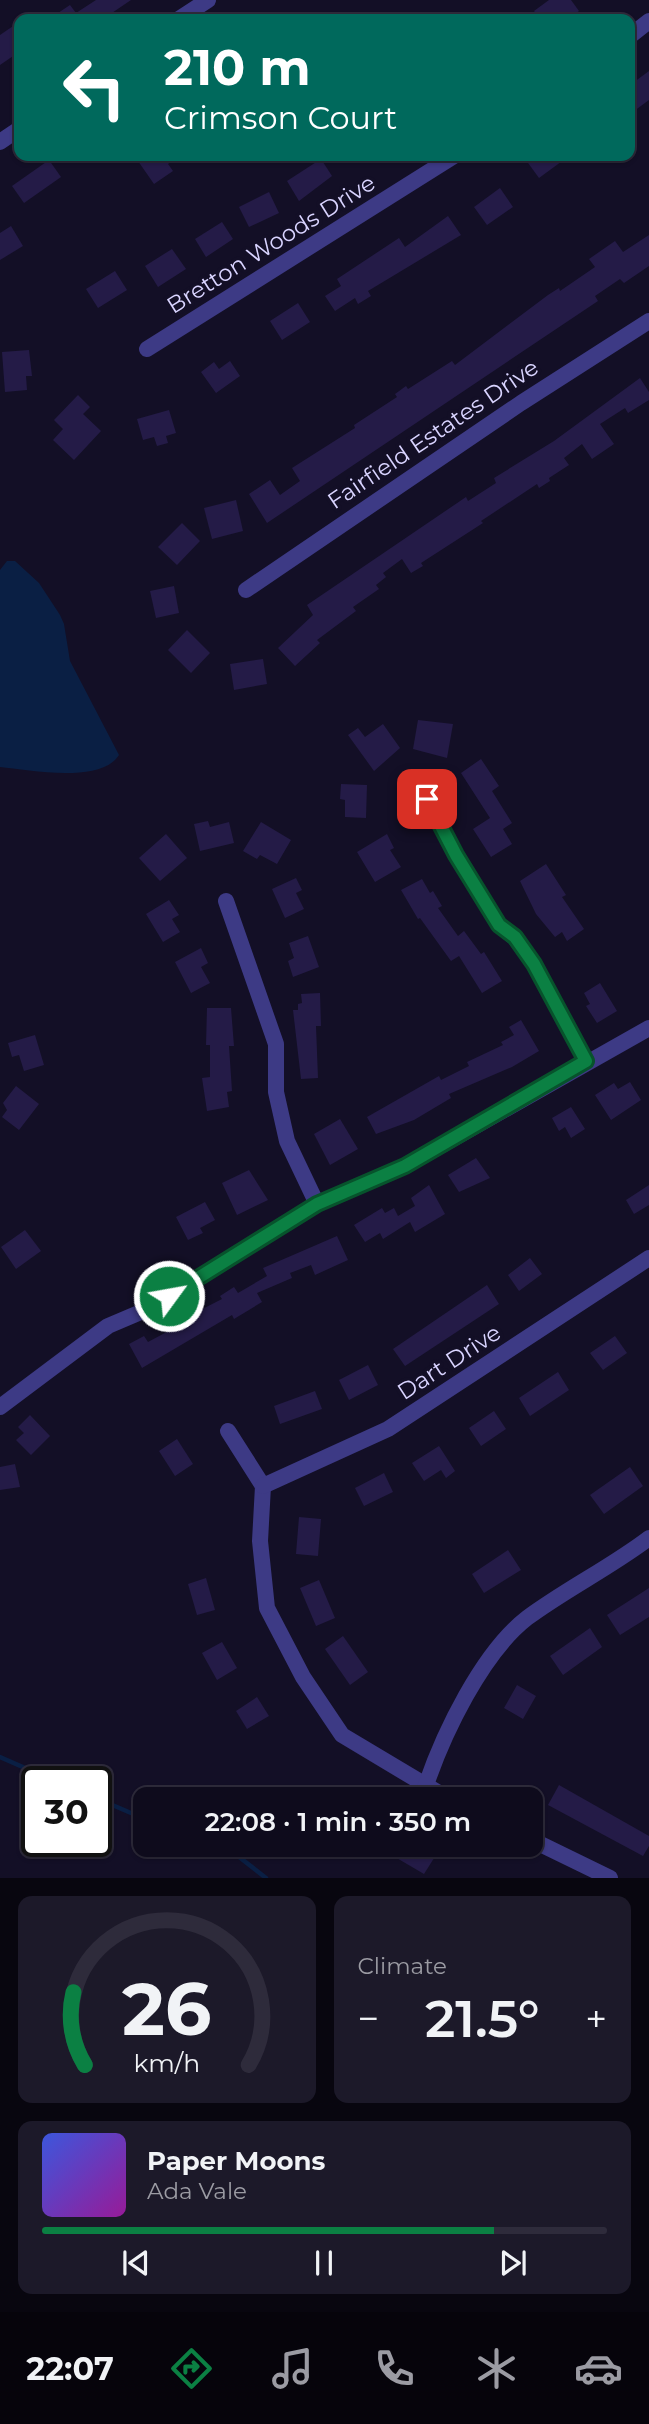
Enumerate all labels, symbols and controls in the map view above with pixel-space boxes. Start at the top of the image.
text: 210 m [164,38,311,97]
icon: left [49,42,140,133]
text: Crimson Court [164,98,397,137]
street label: Bretton Woods Drive [162,168,380,320]
street label: Fairfield Estates Drive [322,353,544,515]
pin [397,769,457,829]
icon: arrive [408,780,446,818]
position arrow [132,1259,206,1333]
street label: Dart Drive [392,1318,506,1406]
speed limit sign: 30 [21,1766,112,1857]
text: 22:08 · 1 min · 350 m [205,1806,471,1838]
text: Climate [358,1952,447,1980]
text: 26 [122,1966,211,2054]
text: 21.5° [425,1987,539,2050]
text: − [358,1995,379,2042]
text: + [585,1995,607,2042]
text: km/h [133,2048,200,2078]
text: Paper Moons [147,2145,325,2177]
text: Ada Vale [147,2177,247,2205]
icon: previous [117,2244,155,2282]
icon: pause [305,2244,343,2282]
icon: next [494,2244,532,2282]
icon: directions [167,2344,216,2393]
icon: music [268,2344,317,2393]
icon: phone [370,2344,419,2393]
icon: climate [472,2344,521,2393]
icon: car [574,2344,623,2393]
text: 22:07 [26,2349,114,2388]

